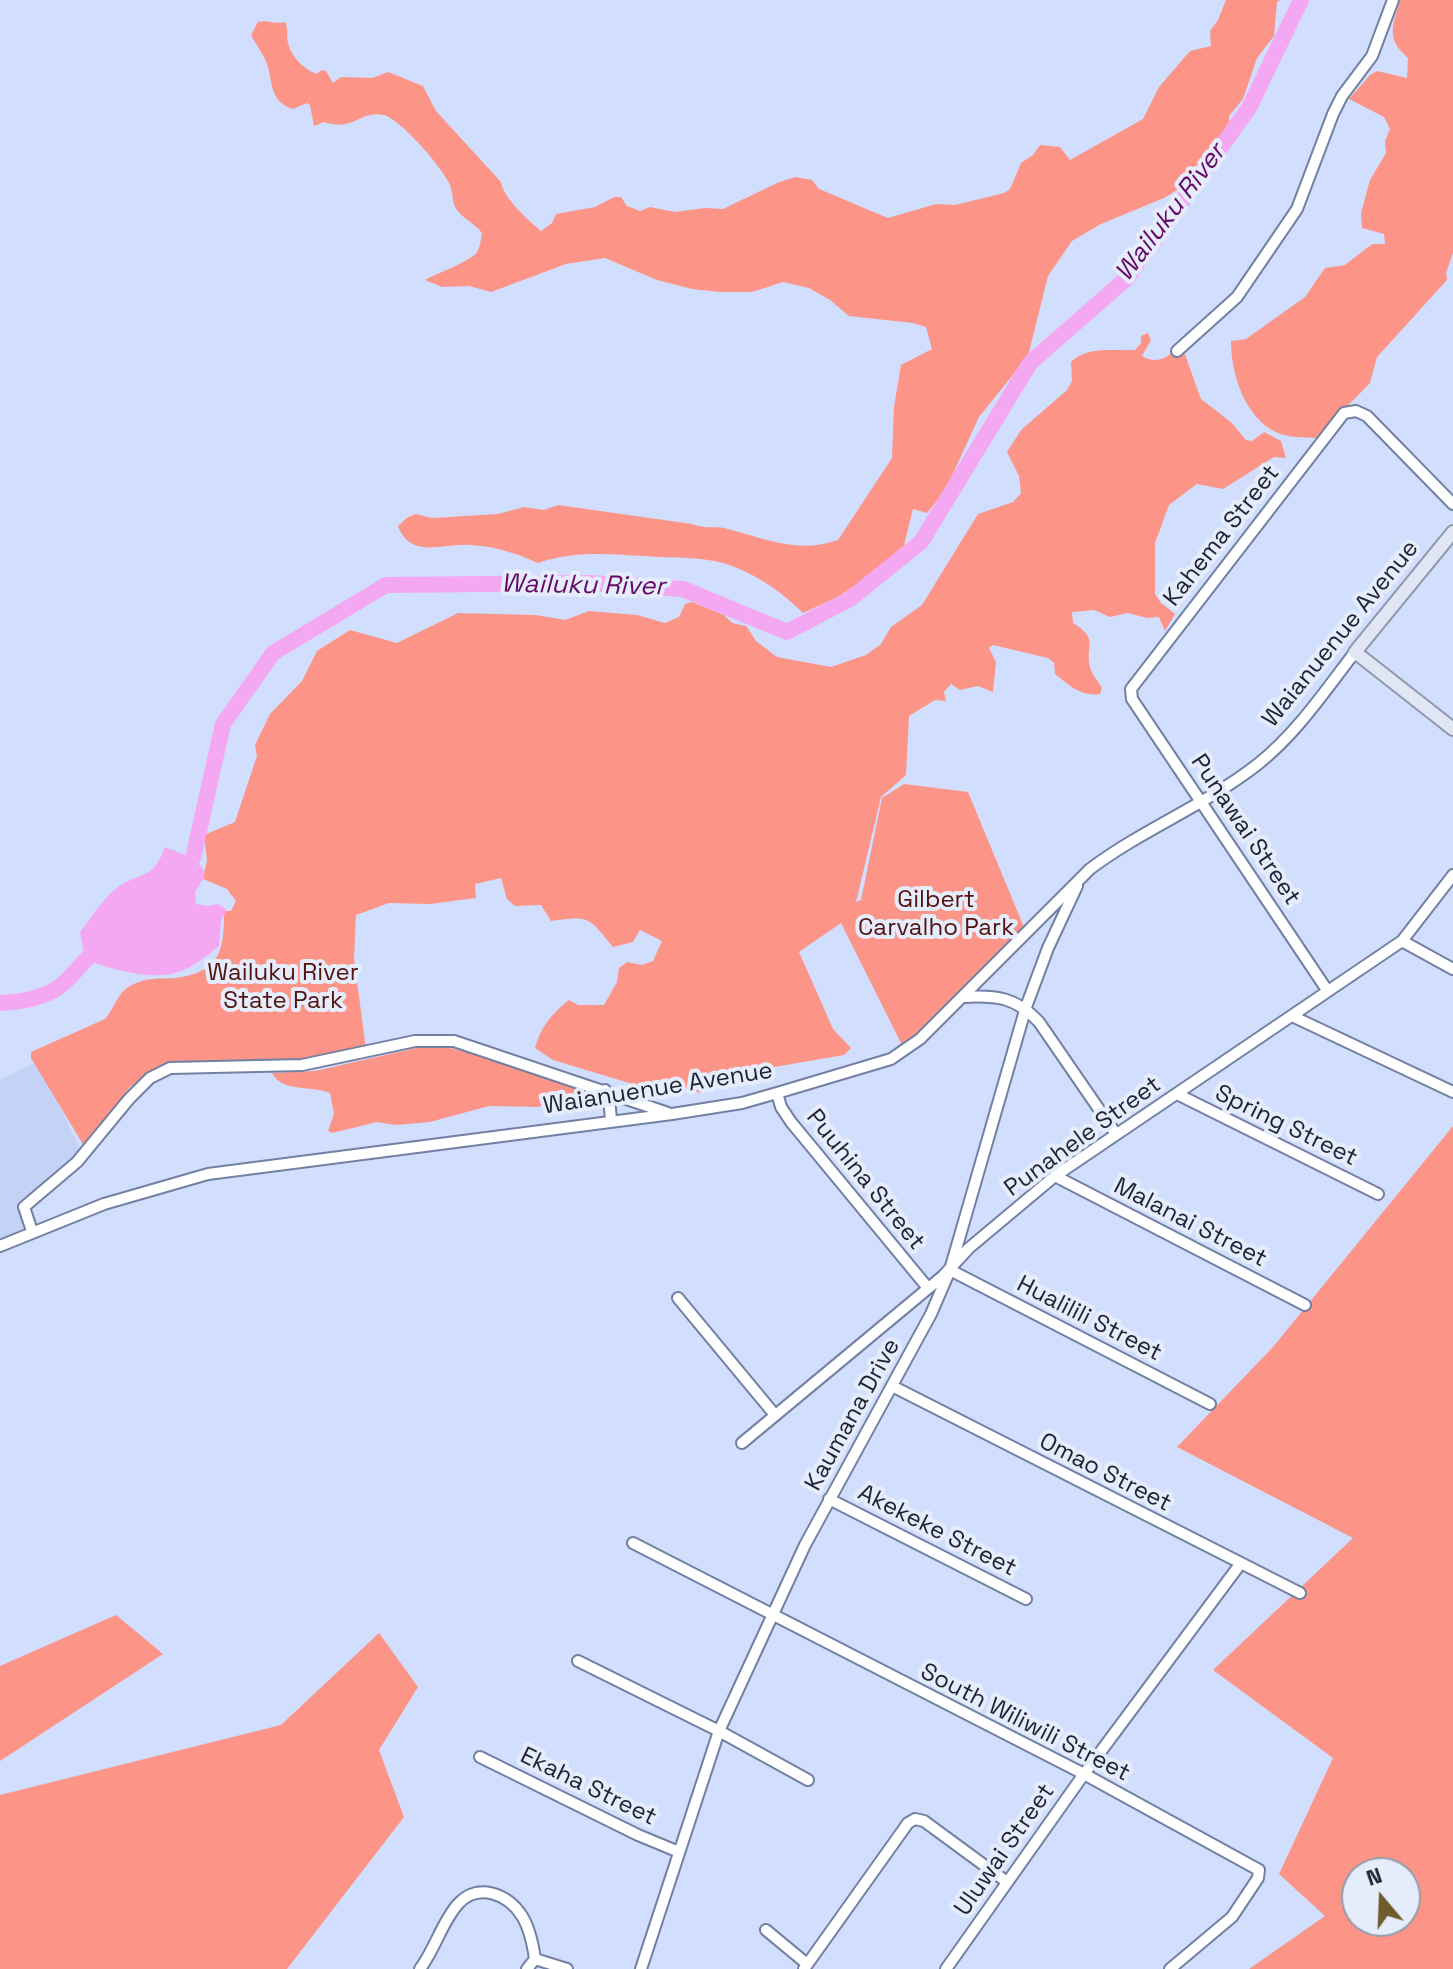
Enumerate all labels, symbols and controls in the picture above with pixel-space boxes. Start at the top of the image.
water label: Wailuku River [1109,138,1233,288]
street label: Kahema Street [1158,460,1286,612]
street label: Waianuenue Avenue [1257,535,1425,733]
water label: Wailuku River [501,569,665,603]
street label: Punawai Street [1184,749,1306,911]
park label: Gilbert Carvalho Park [858,886,1014,942]
park label: Wailuku River State Park [207,959,359,1015]
street label: Waianuenue Avenue [541,1057,775,1121]
street label: Punahele Street [999,1071,1167,1203]
street label: Spring Street [1210,1079,1362,1173]
street label: Puuhina Street [800,1104,930,1256]
street label: Malanai Street [1109,1172,1271,1274]
street label: Hualilili Street [1012,1270,1166,1368]
street label: Kaumana Drive [799,1334,907,1496]
street label: Omao Street [1034,1427,1176,1519]
street label: Akekeke Street [853,1479,1021,1583]
street label: South Wiliwili Street [915,1658,1135,1788]
street label: Ekaha Street [515,1742,661,1832]
street label: Uluwai Street [949,1778,1061,1922]
north arrow [1341,1857,1421,1937]
text: N [1362,1861,1385,1892]

